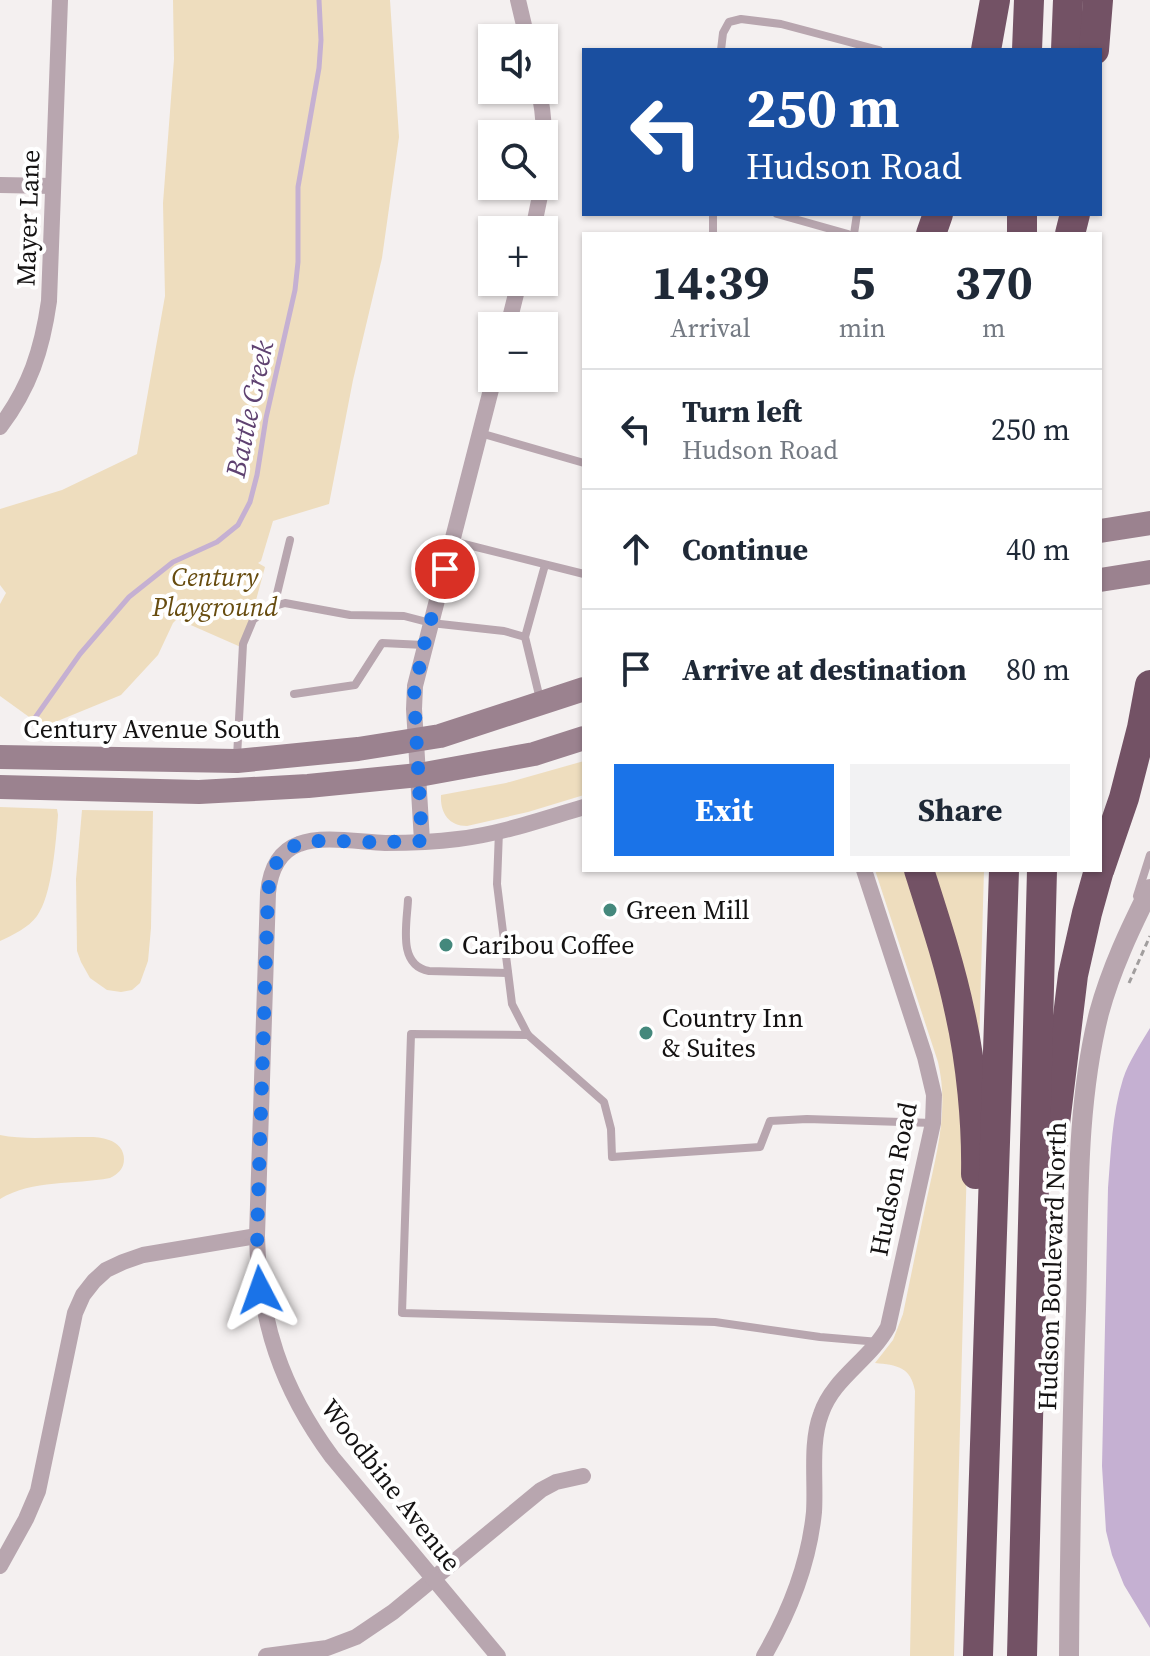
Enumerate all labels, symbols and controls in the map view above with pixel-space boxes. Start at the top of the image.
map controls [478,24,558,392]
button: sound [478,24,558,104]
text: 250 m [746,69,900,146]
icon: left [614,80,718,184]
button: search [478,120,558,200]
text: Hudson Road [746,142,962,191]
street label: Mayer Lane [8,149,48,287]
button: + [478,216,558,296]
text: 14:39 [651,249,770,315]
text: 5 [849,249,875,315]
text: 370 [955,249,1033,315]
text: Arrival [670,310,751,346]
text: min [839,310,886,346]
text: m [982,310,1006,346]
button: − [478,312,558,392]
water label: Battle Creek [216,336,282,482]
text: Turn left [682,391,802,432]
icon: left [614,407,658,451]
text: 250 m [991,409,1070,450]
text: Hudson Road [682,432,838,468]
icon: ahead [614,527,658,571]
text: Continue [682,529,808,570]
text: 40 m [1006,529,1070,570]
pin [411,535,479,603]
icon: arrive [423,547,467,591]
park label: Century Playground [151,559,278,625]
icon: arrive [614,647,658,691]
text: Arrive at destination [682,649,967,690]
text: 80 m [1006,649,1070,690]
street label: Century Avenue South [23,711,281,747]
button: Exit [614,764,834,856]
button: Share [850,764,1070,856]
place label: Green Mill [626,892,750,928]
marker: Green Mill [601,901,619,919]
place label: Caribou Coffee [462,927,634,963]
marker: Caribou Coffee [437,936,455,954]
place label: Country Inn & Suites [662,1000,803,1066]
marker: Country Inn & Suites [637,1024,655,1042]
street label: Hudson Road [860,1099,926,1259]
street label: Hudson Boulevard North [1029,1121,1075,1411]
position arrow [218,1248,302,1332]
street label: Woodbine Avenue [312,1391,470,1579]

